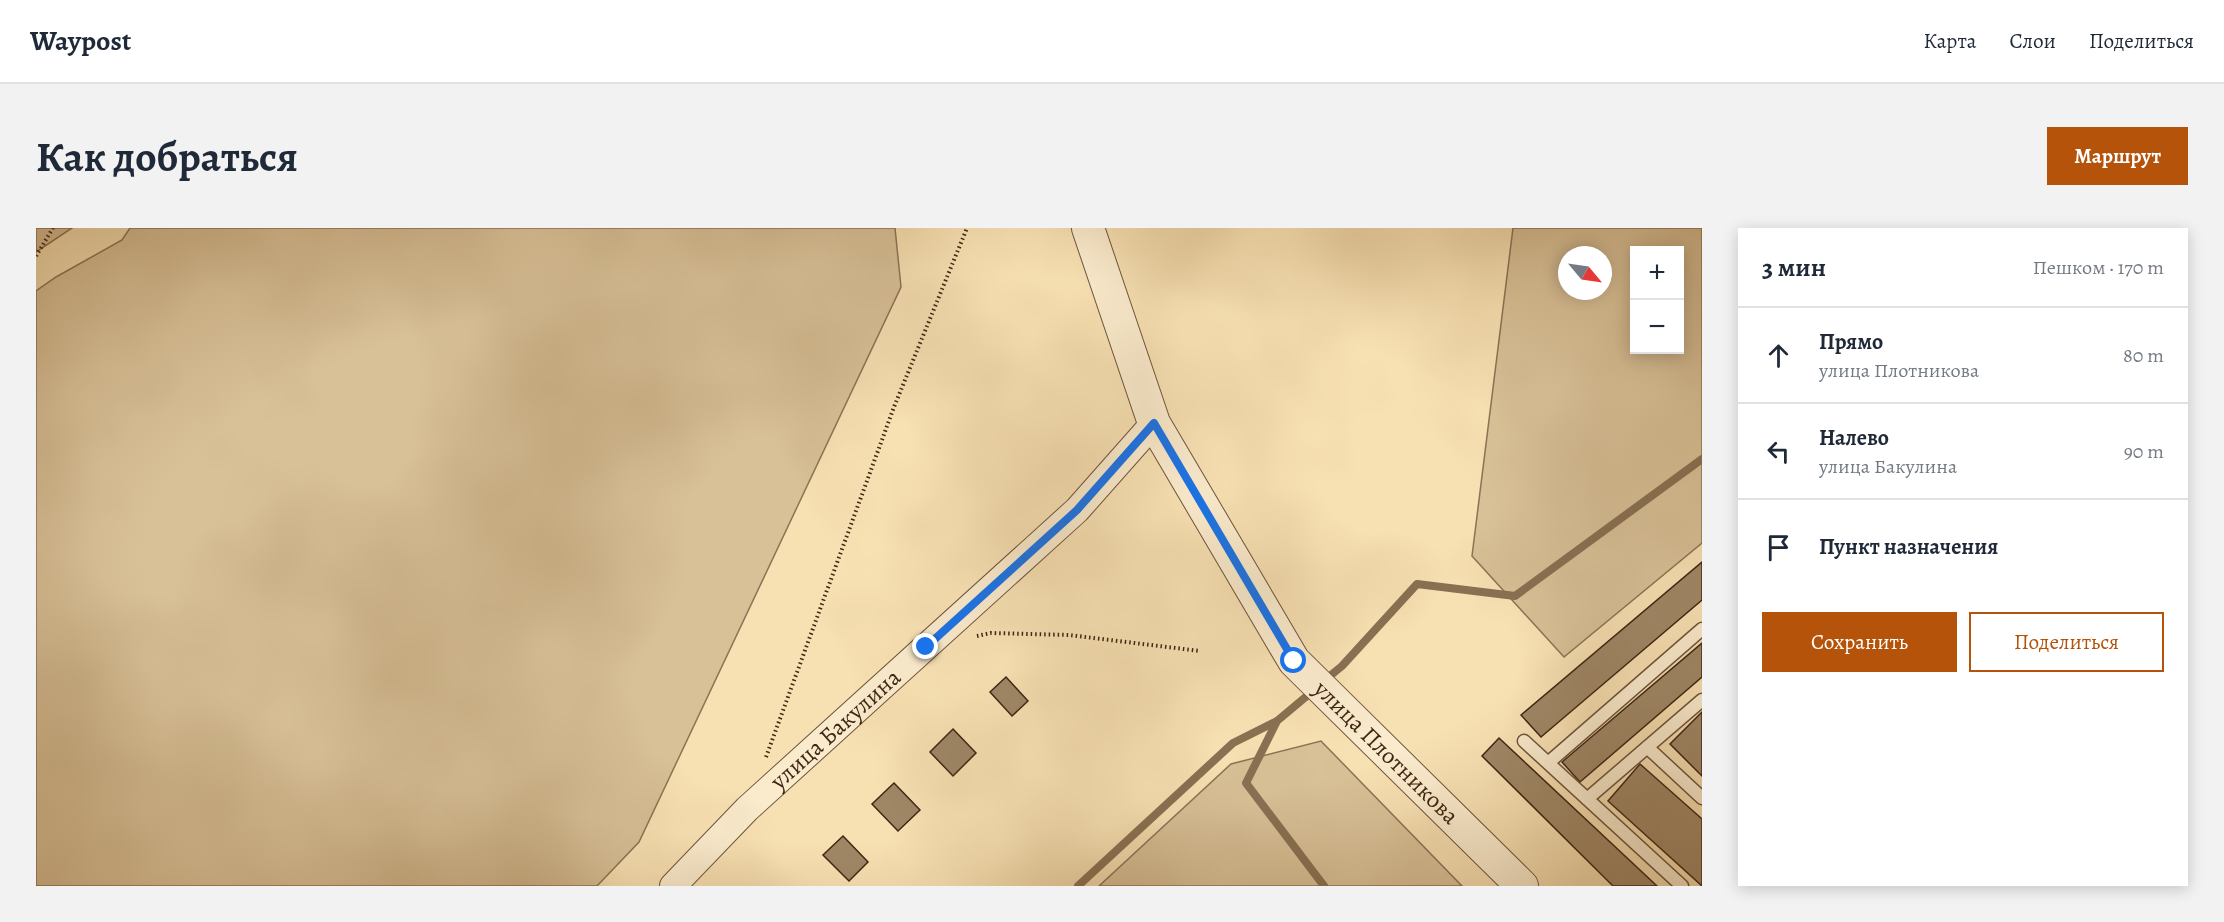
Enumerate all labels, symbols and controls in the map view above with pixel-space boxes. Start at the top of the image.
text: Waypost [30,22,131,60]
text: Карта [1923,27,1976,55]
text: Слои [2009,27,2056,55]
text: Поделиться [2089,27,2194,55]
button: Маршрут [2047,127,2188,185]
text: Как добраться [36,128,298,185]
north arrow [1558,246,1612,300]
map controls [1630,246,1684,354]
button: + [1630,246,1684,300]
text: 3 мин [1762,250,1826,285]
text: Пешком · 170 m [2033,254,2164,281]
button: − [1630,300,1684,354]
text: Прямо [1819,327,1883,357]
icon: ahead [1762,339,1795,372]
text: 80 m [2123,342,2164,369]
text: улица Плотникова [1819,357,1979,384]
text: Налево [1819,423,1889,453]
icon: left [1762,435,1795,468]
text: 90 m [2124,438,2164,465]
text: улица Бакулина [1819,453,1957,480]
icon: arrive [1762,531,1795,564]
text: Пункт назначения [1819,532,1998,562]
button: Сохранить [1762,612,1957,672]
button: Поделиться [1969,612,2164,672]
route end [912,633,938,659]
route start [1280,647,1306,673]
street label: улица Бакулина [762,661,908,797]
street label: улица Плотникова [1306,673,1466,831]

